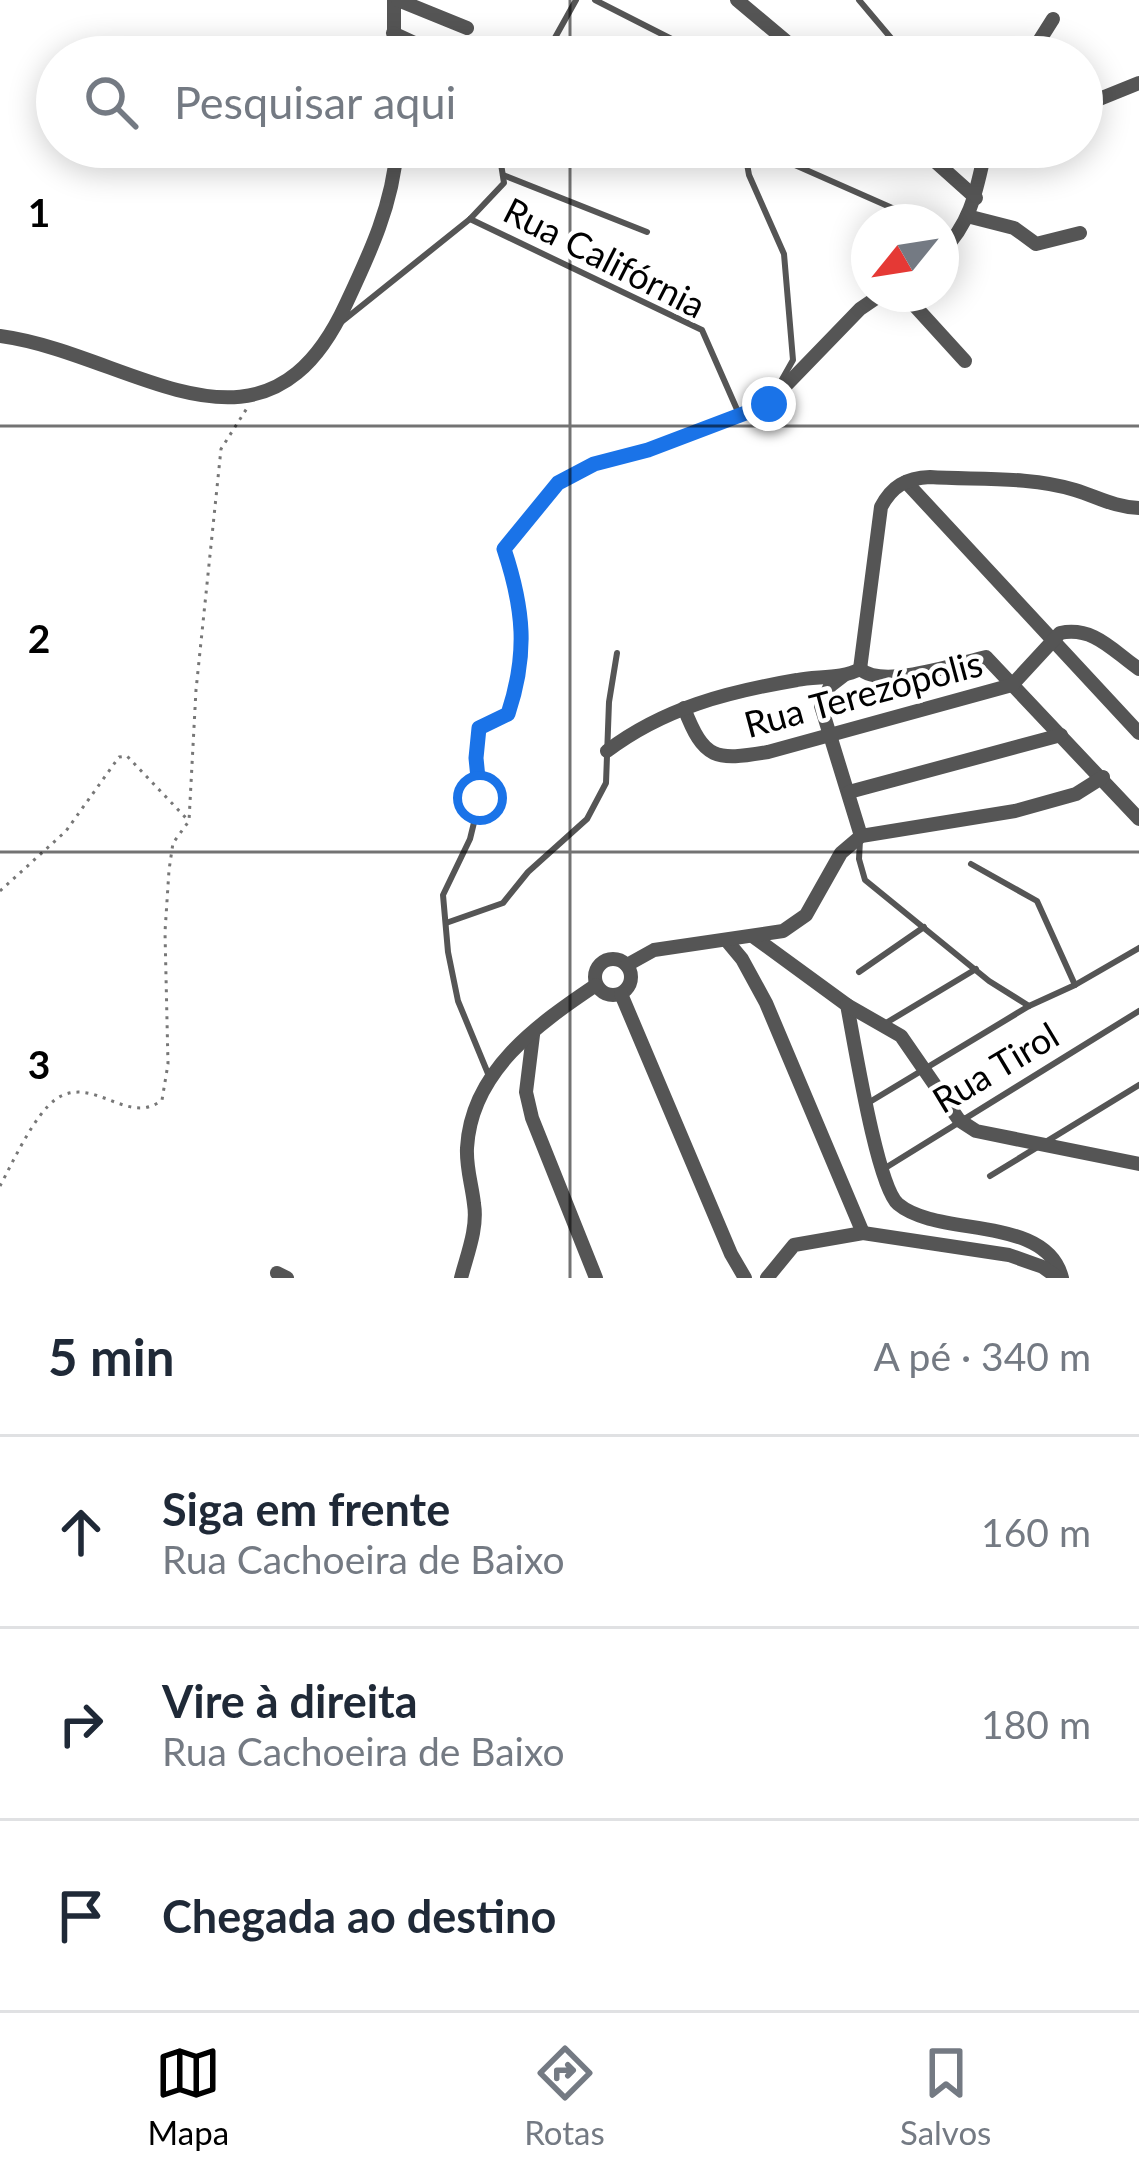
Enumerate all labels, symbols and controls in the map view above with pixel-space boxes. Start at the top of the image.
search box [36,36,1103,168]
icon: search [78,69,144,135]
text: Pesquisar aqui [174,75,456,129]
street label: Rua Califórnia [497,187,713,327]
text: 1 [28,189,50,235]
north arrow [851,204,959,312]
route end [742,377,796,431]
text: 2 [28,615,50,661]
street label: Rua Terezópolis [739,640,987,746]
route start [453,771,507,825]
street label: Rua Tirol [924,1012,1066,1122]
text: 3 [28,1041,50,1087]
text: 5 min [48,1326,174,1387]
text: A pé · 340 m [873,1333,1091,1379]
text: Siga em frente [162,1482,450,1536]
icon: ahead [48,1499,114,1565]
text: 160 m [981,1509,1091,1555]
text: Rua Cachoeira de Baixo [162,1536,565,1582]
text: Vire à direita [162,1674,418,1728]
icon: right [48,1691,114,1757]
text: 180 m [981,1701,1091,1747]
text: Rua Cachoeira de Baixo [162,1728,565,1774]
icon: arrive [48,1883,114,1949]
text: Chegada ao destino [162,1889,556,1943]
tab: Mapa [148,2040,229,2152]
tab: Rotas [524,2040,605,2152]
tab: Salvos [900,2040,991,2152]

